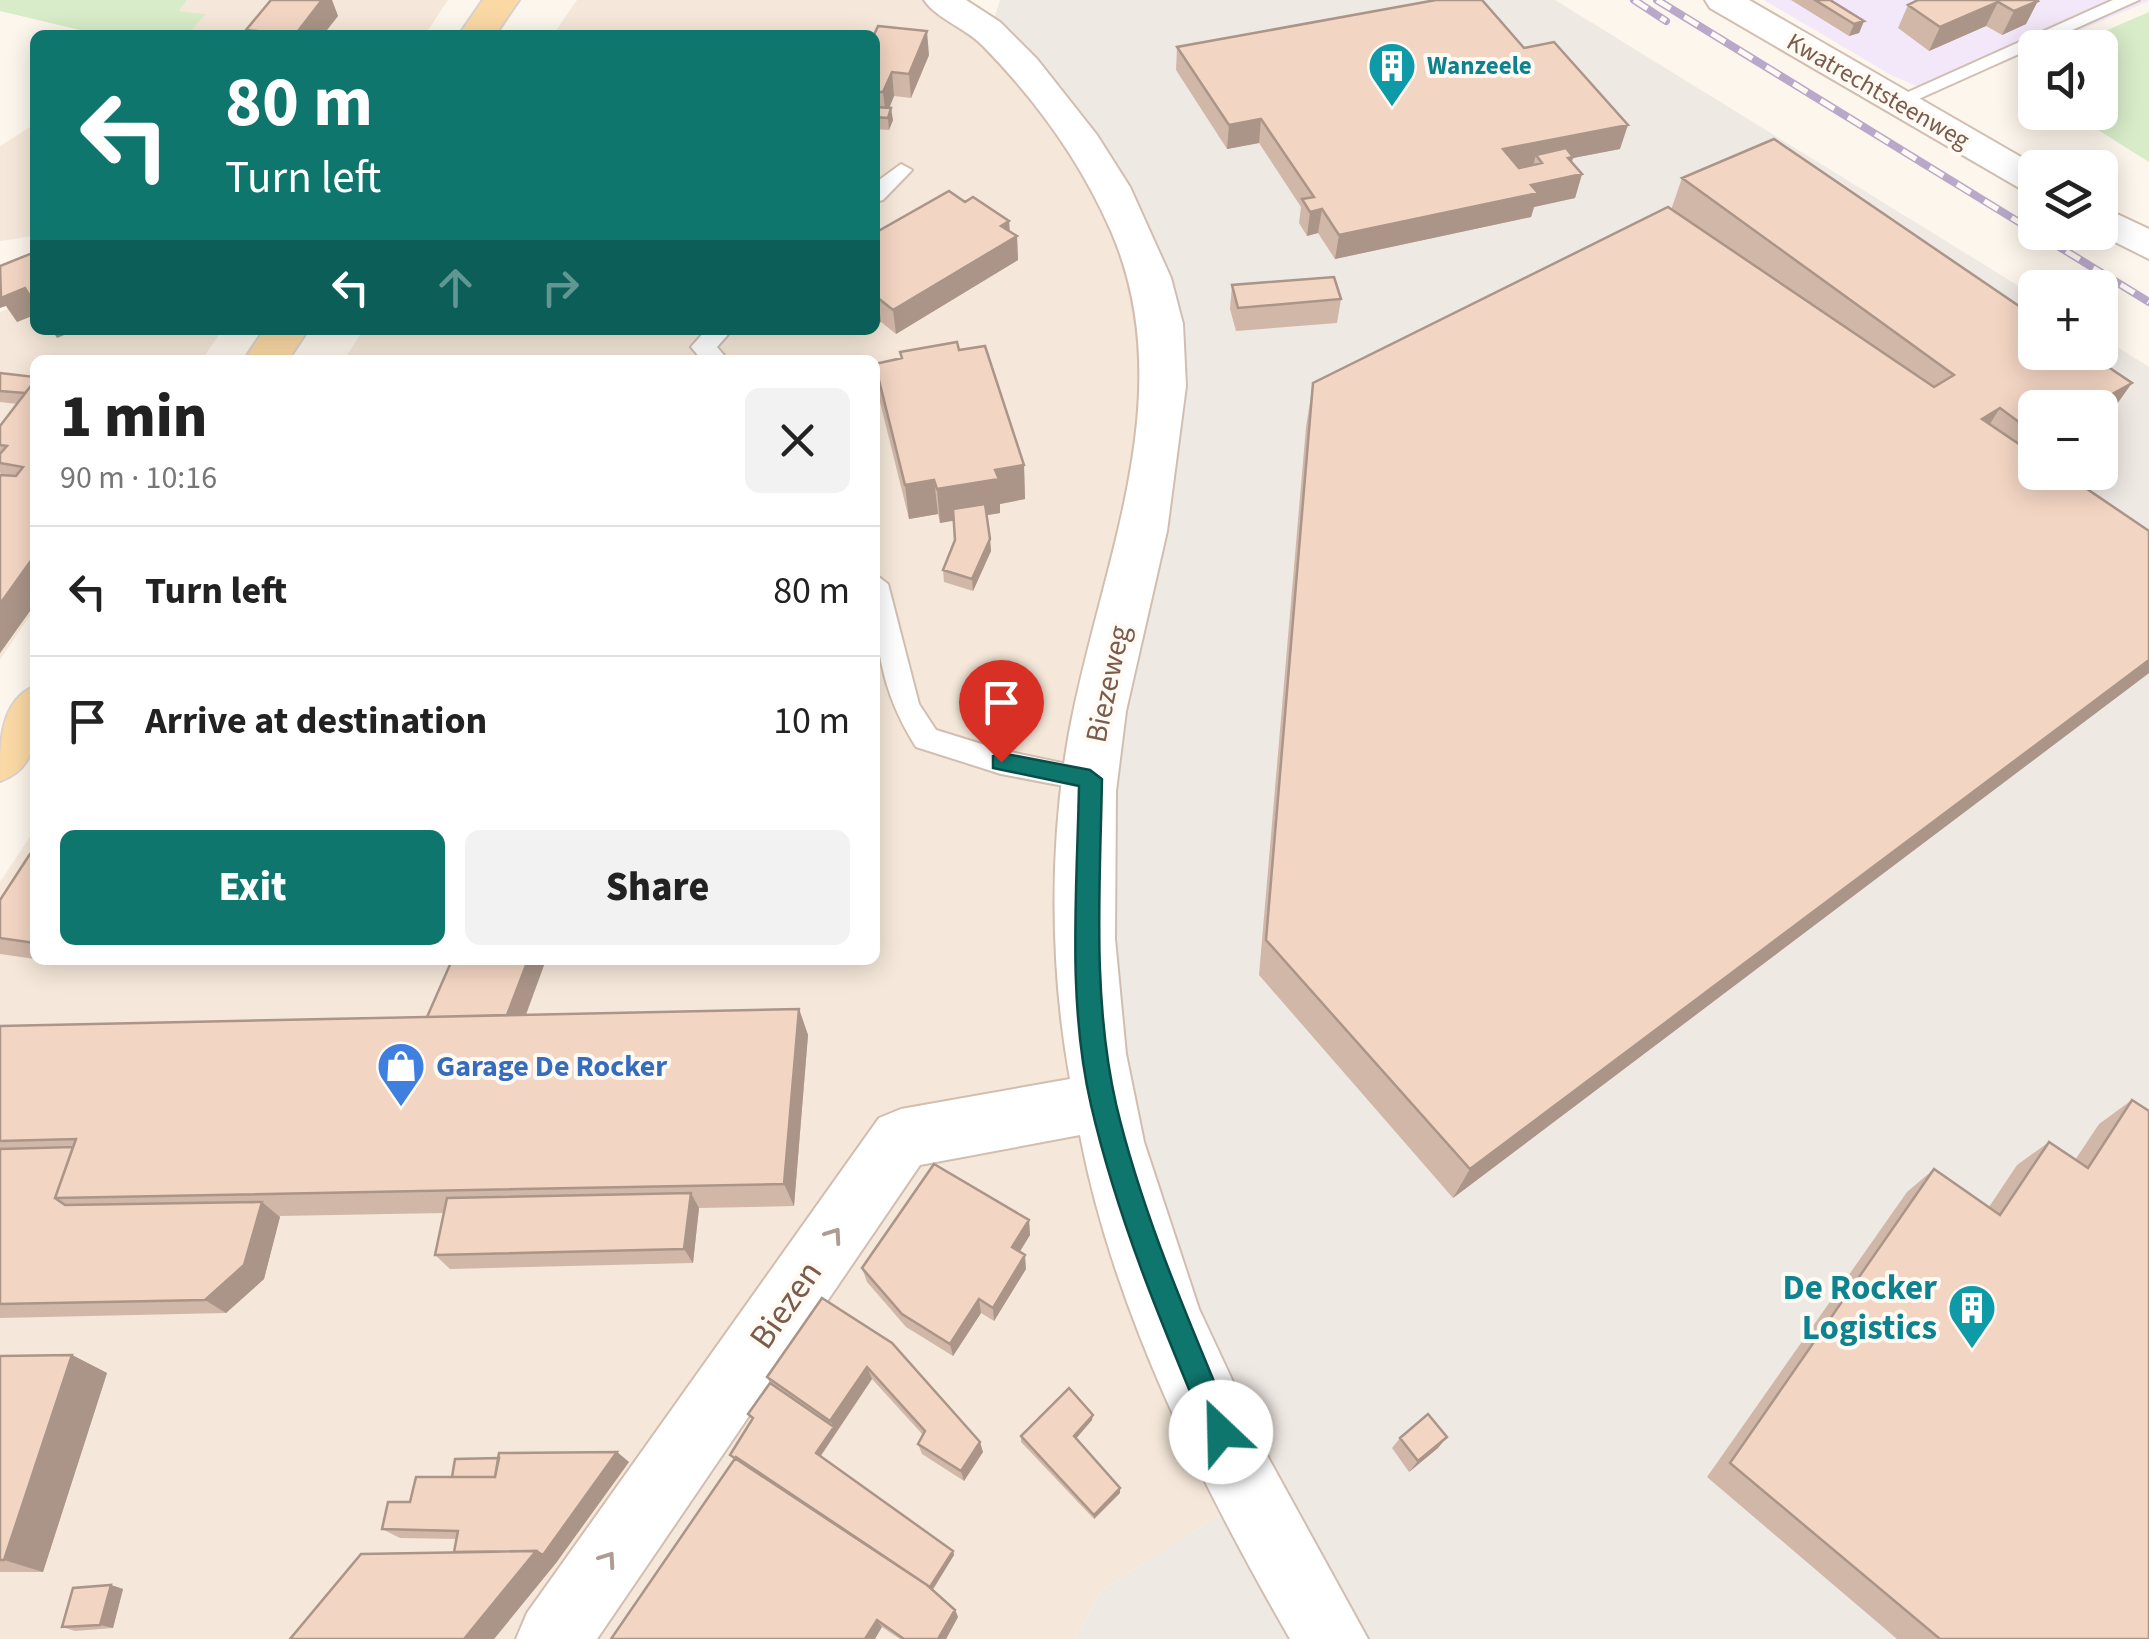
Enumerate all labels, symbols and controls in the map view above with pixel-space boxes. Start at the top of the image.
street label: Kwatrechtsteenweg [1780,24,1976,158]
map controls [2018,30,2118,490]
button: sound [2018,30,2118,130]
building icon: Wanzeele [1366,40,1418,108]
place label: Wanzeele [1427,48,1532,84]
text: 80 m [225,53,373,153]
icon: left [60,70,190,200]
text: Turn left [225,146,381,210]
button: layers [2018,150,2118,250]
icon: left [323,260,378,315]
icon: ahead [428,260,483,315]
icon: right [533,260,588,315]
button: + [2018,270,2118,370]
text: 1 min [60,375,207,460]
button: close [745,388,850,493]
button: − [2018,390,2118,490]
text: 90 m · 10:16 [60,455,217,501]
icon: left [60,564,115,619]
text: Turn left [145,564,287,618]
text: 80 m [773,564,850,618]
street label: Biezeweg [1075,622,1141,746]
pin [959,660,1044,763]
icon: arrive [974,675,1029,730]
icon: arrive [60,694,115,749]
text: Arrive at destination [145,694,487,748]
text: 10 m [773,694,850,748]
button: Exit [60,830,445,945]
button: Share [465,830,850,945]
shop icon: Garage De Rocker [375,1040,427,1108]
place label: Garage De Rocker [436,1045,667,1088]
one-way arrow [822,1228,840,1246]
street label: Biezen [738,1251,834,1359]
place label: De Rocker Logistics [1782,1263,1937,1353]
building icon: De Rocker Logistics [1946,1282,1998,1350]
position arrow [1169,1380,1273,1484]
one-way arrow [596,1552,614,1570]

